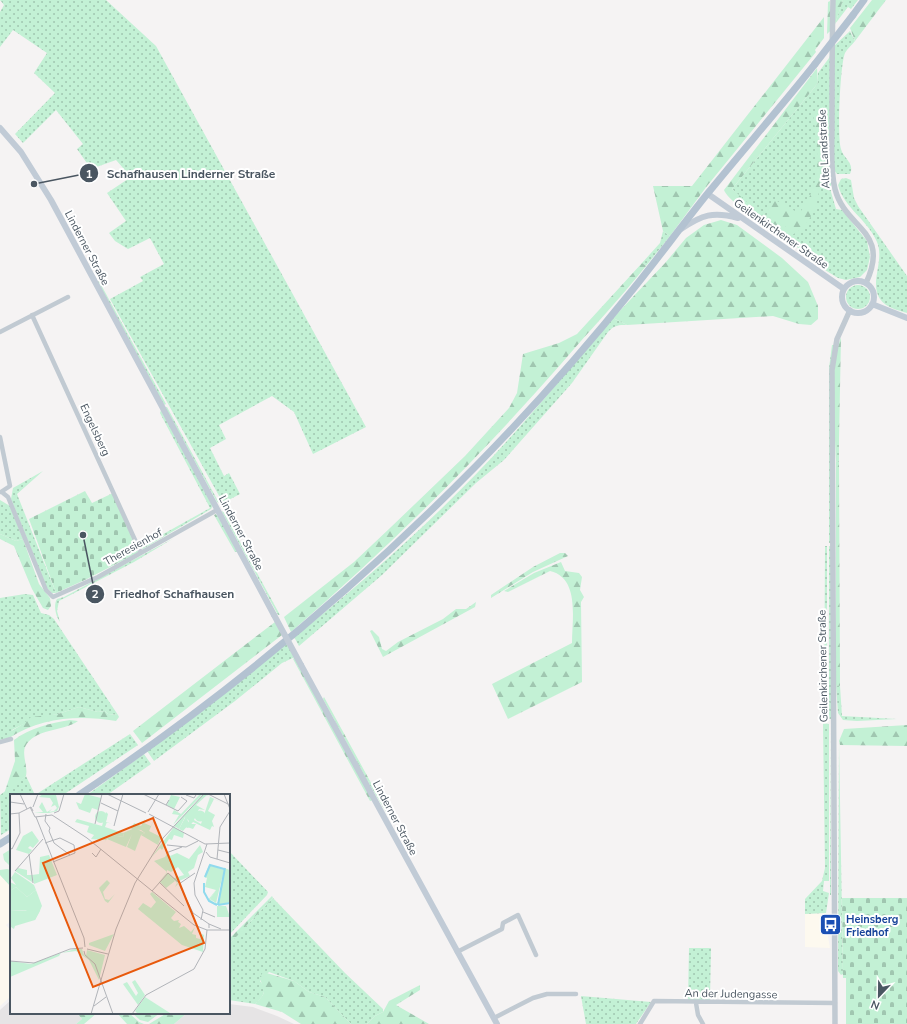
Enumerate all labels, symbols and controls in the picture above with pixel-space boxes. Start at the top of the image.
street label: Alte Landstraße [814,109,834,189]
callout: Schafhausen Linderner Straße [79,161,284,185]
text: 1 [85,166,93,182]
text: Schafhausen Linderner Straße [107,166,276,182]
street label: Geilenkirchener Straße [731,196,832,273]
street label: Linderner Straße [61,208,113,288]
street label: Engelsberg [76,401,114,459]
street label: Linderner Straße [215,493,267,573]
street label: Theresienhof [101,525,165,569]
callout: Friedhof Schafhausen [85,582,242,606]
text: 2 [91,586,99,602]
text: Friedhof Schafhausen [114,586,234,602]
street label: Geilenkirchener Straße [815,609,831,722]
street label: Linderner Straße [369,778,421,858]
inset map [10,794,230,1014]
bus stop icon: Heinsberg Friedhof [818,912,844,938]
place label: Heinsberg Friedhof [846,912,899,940]
north arrow [859,976,899,1016]
street label: An der Judengasse [684,986,778,1002]
text: N [869,996,882,1013]

